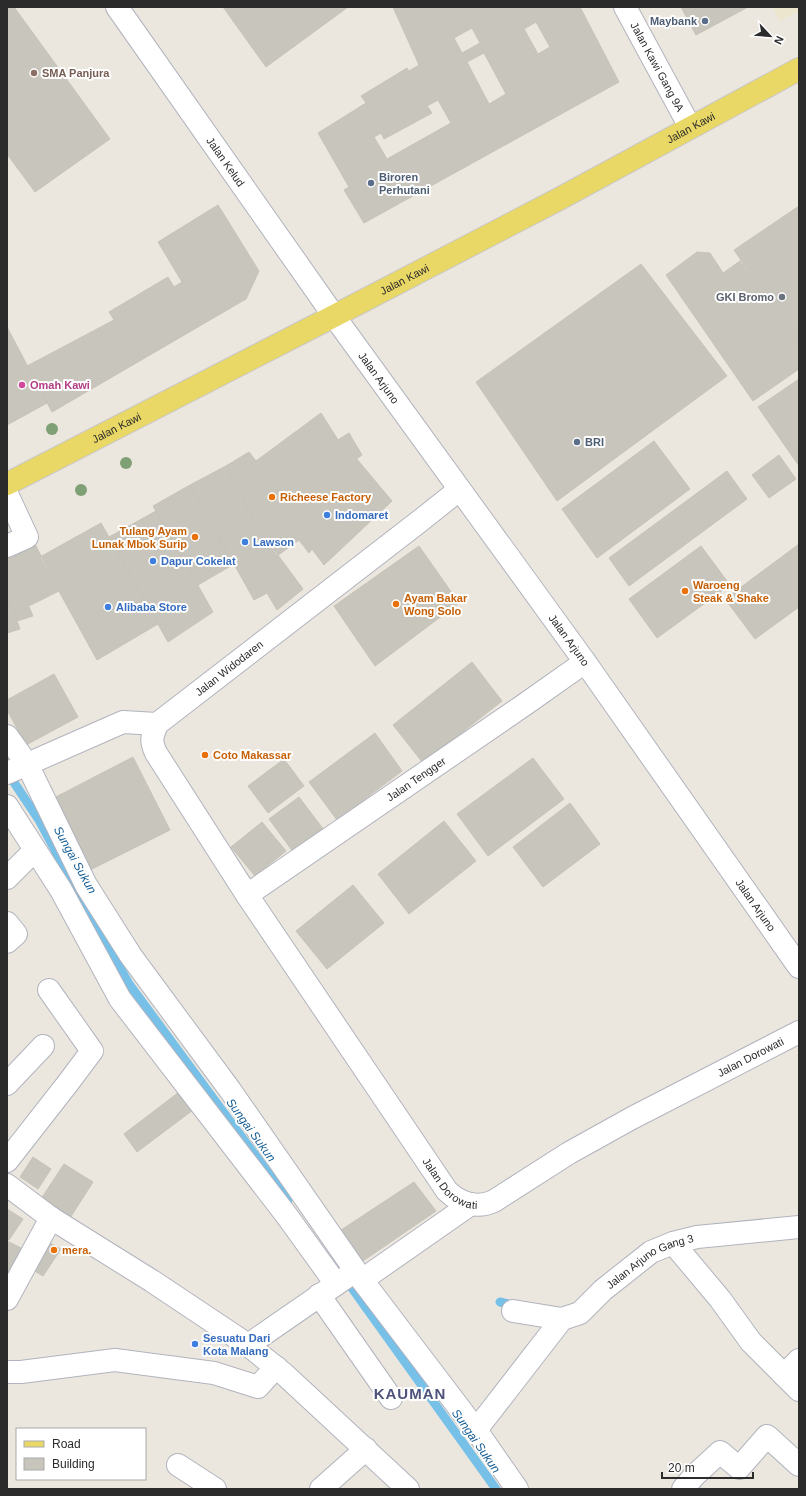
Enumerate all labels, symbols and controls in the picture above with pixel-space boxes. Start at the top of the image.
place label: Maybank [650,15,698,27]
marker: Maybank [700,16,710,26]
north arrow [750,16,790,56]
street label: Jalan Kawi Gang 9A [628,20,687,114]
text: N [772,34,786,47]
place label: SMA Panjura [42,67,110,79]
marker: SMA Panjura [29,68,39,78]
street label: Jalan Kawi [664,110,717,146]
street label: Jalan Kelud [204,135,247,189]
place label: Biroren Perhutani [379,171,430,196]
marker: Biroren Perhutani [366,178,376,188]
street label: Jalan Kawi [378,262,431,297]
place label: GKI Bromo [716,291,774,303]
marker: GKI Bromo [777,292,787,302]
street label: Jalan Arjuno [356,350,402,406]
place label: Omah Kawi [30,379,90,391]
marker: Omah Kawi [17,380,27,390]
street label: Jalan Kawi [90,410,143,445]
place label: BRI [585,436,604,448]
marker: BRI [572,437,582,447]
place label: Richeese Factory [280,491,372,503]
marker: Richeese Factory [267,492,277,502]
place label: Indomaret [335,509,389,521]
marker: Indomaret [322,510,332,520]
place label: Tulang Ayam Lunak Mbok Surip [92,525,187,550]
marker: Tulang Ayam Lunak Mbok Surip [190,532,200,542]
place label: Lawson [253,536,294,548]
marker: Lawson [240,537,250,547]
place label: Dapur Cokelat [161,555,236,567]
marker: Dapur Cokelat [148,556,158,566]
place label: Waroeng Steak & Shake [693,579,769,604]
marker: Waroeng Steak & Shake [680,586,690,596]
place label: Ayam Bakar Wong Solo [404,592,468,617]
marker: Ayam Bakar Wong Solo [391,599,401,609]
place label: Alibaba Store [116,601,187,613]
marker: Alibaba Store [103,602,113,612]
street label: Jalan Arjuno [546,612,592,668]
street label: Jalan Widodaren [193,638,265,698]
place label: Coto Makassar [213,749,292,761]
marker: Coto Makassar [200,750,210,760]
street label: Jalan Tengger [384,754,448,804]
water label: Sungai Sukun [51,824,99,896]
street label: Jalan Arjuno [733,877,778,933]
street label: Jalan Dorowati [715,1035,786,1079]
water label: Sungai Sukun [223,1096,279,1165]
street label: Jalan Dorowati [420,1156,478,1211]
street label: Jalan Arjuno Gang 3 [604,1232,695,1291]
place label: mera. [62,1244,91,1256]
marker: mera. [49,1245,59,1255]
place label: Sesuatu Dari Kota Malang [203,1332,270,1357]
marker: Sesuatu Dari Kota Malang [190,1339,200,1349]
district label: KAUMAN [374,1385,446,1402]
water label: Sungai Sukun [449,1406,503,1476]
legend [16,1428,146,1480]
text: Road [52,1437,81,1451]
scale bar [662,1454,753,1480]
text: Building [52,1457,95,1471]
text: 20 m [668,1461,695,1475]

